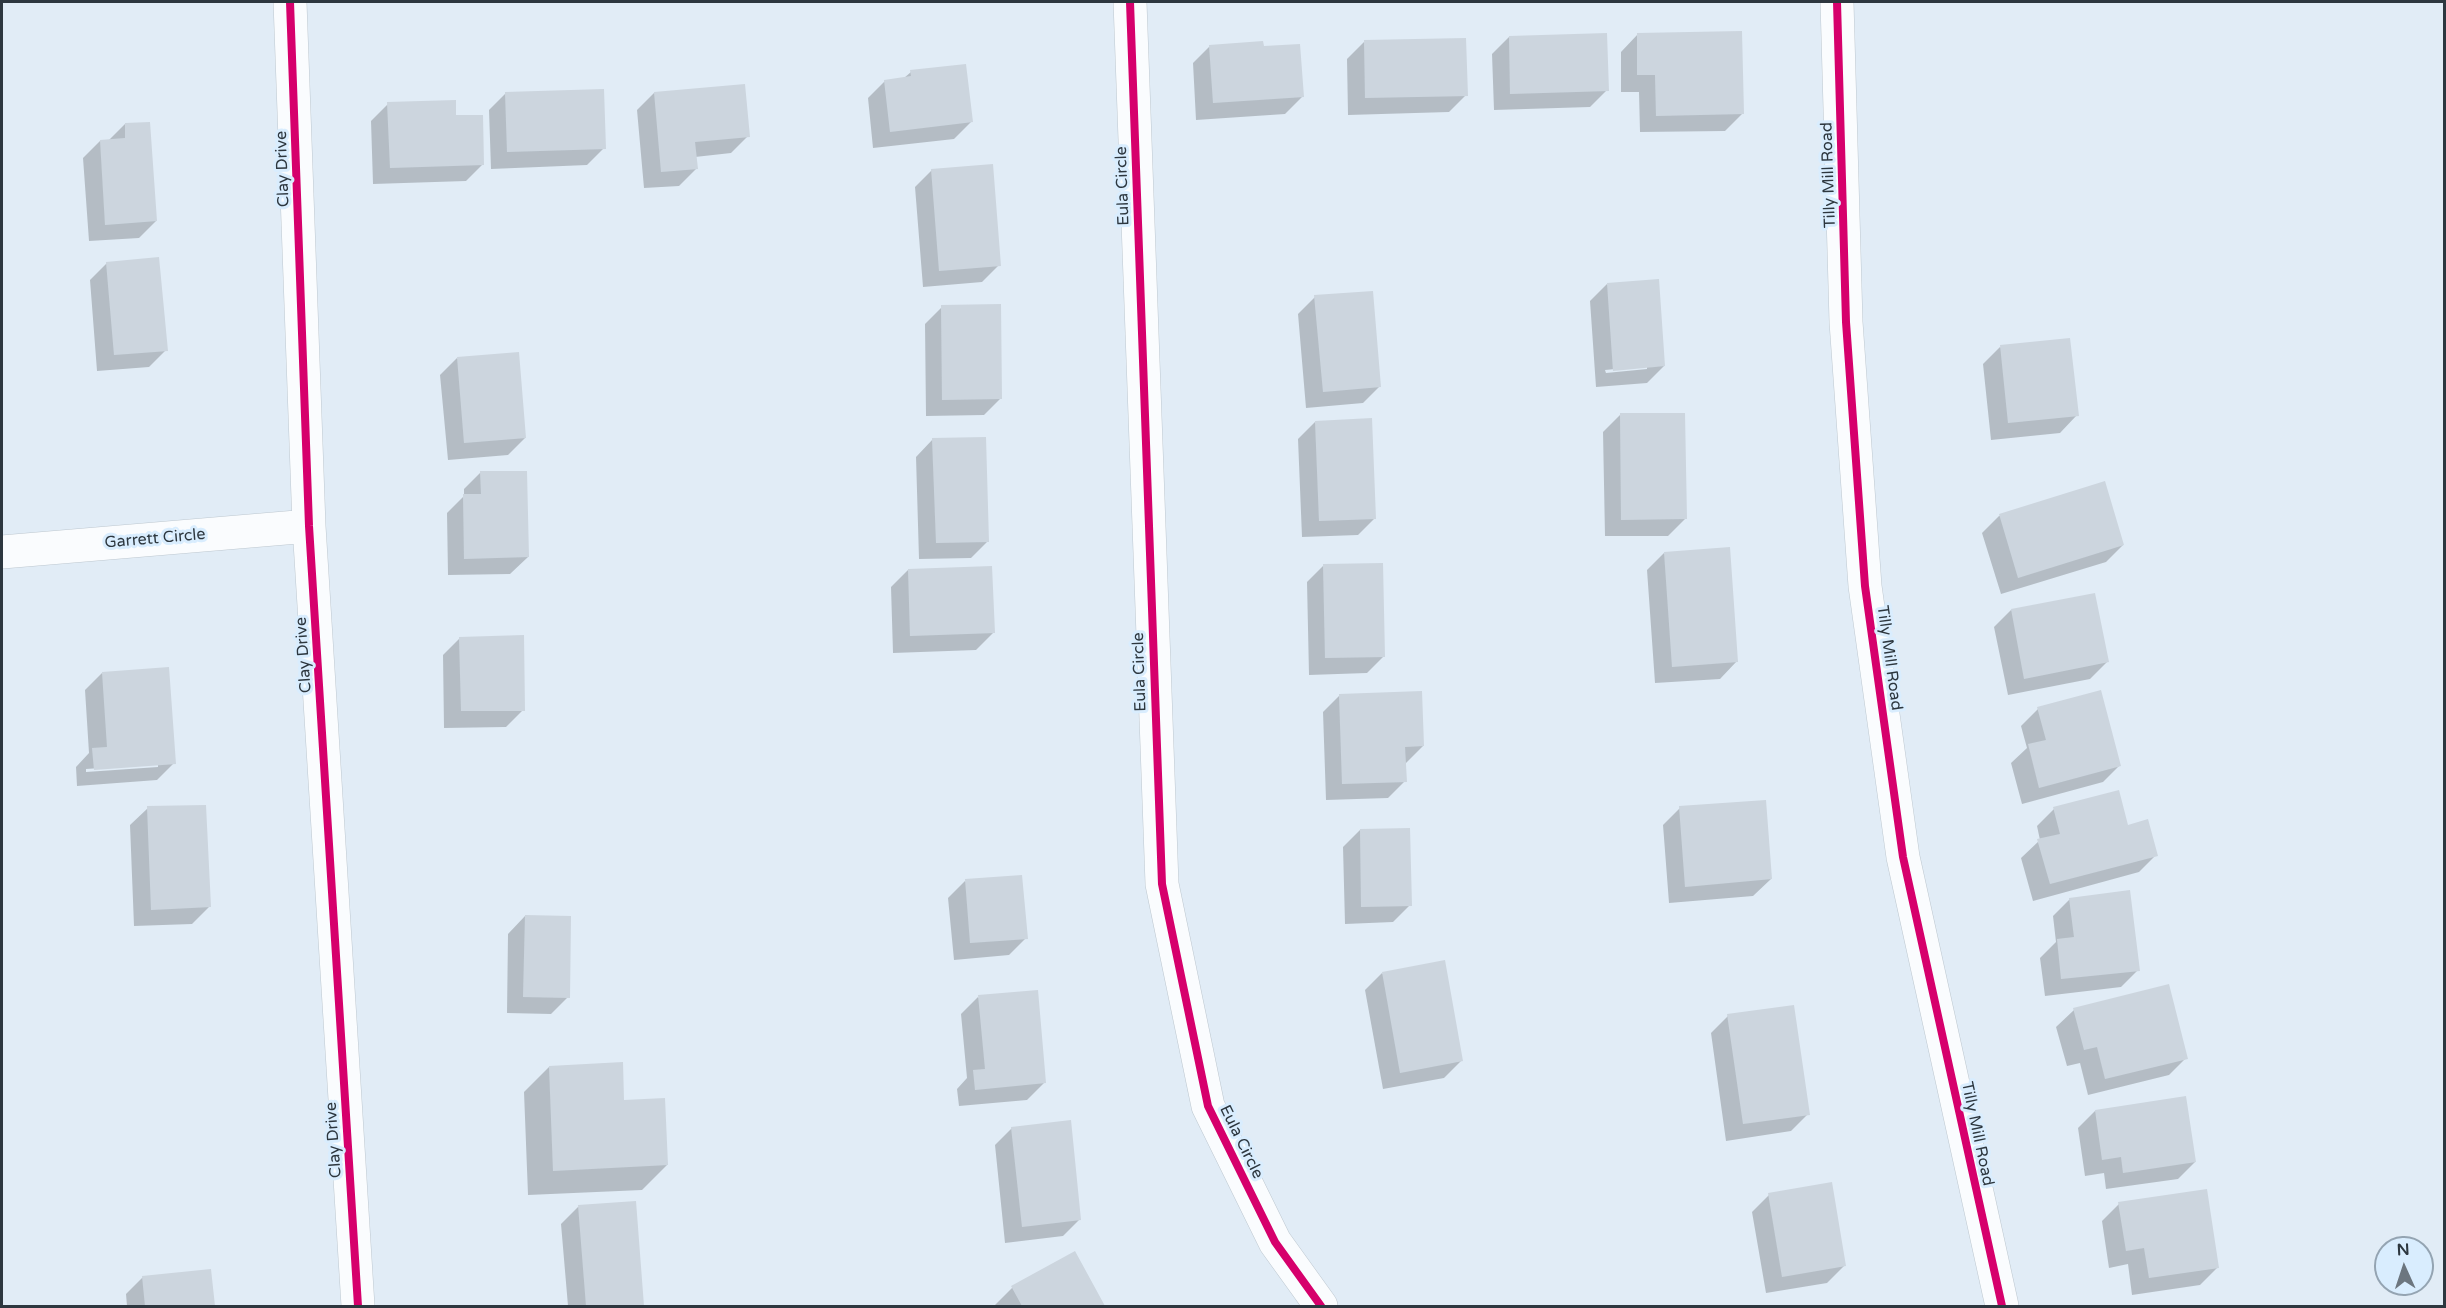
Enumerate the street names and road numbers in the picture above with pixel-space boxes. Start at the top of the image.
street label: Tilly Mill Road [1818,122,1840,228]
street label: Clay Drive [272,131,294,207]
street label: Eula Circle [1112,146,1134,226]
street label: Garrett Circle [104,525,206,553]
street label: Tilly Mill Road [1872,604,1906,712]
street label: Clay Drive [292,616,316,694]
street label: Eula Circle [1129,632,1151,712]
street label: Tilly Mill Road [1957,1080,1997,1188]
street label: Clay Drive [322,1101,346,1179]
street label: Eula Circle [1215,1102,1267,1182]

